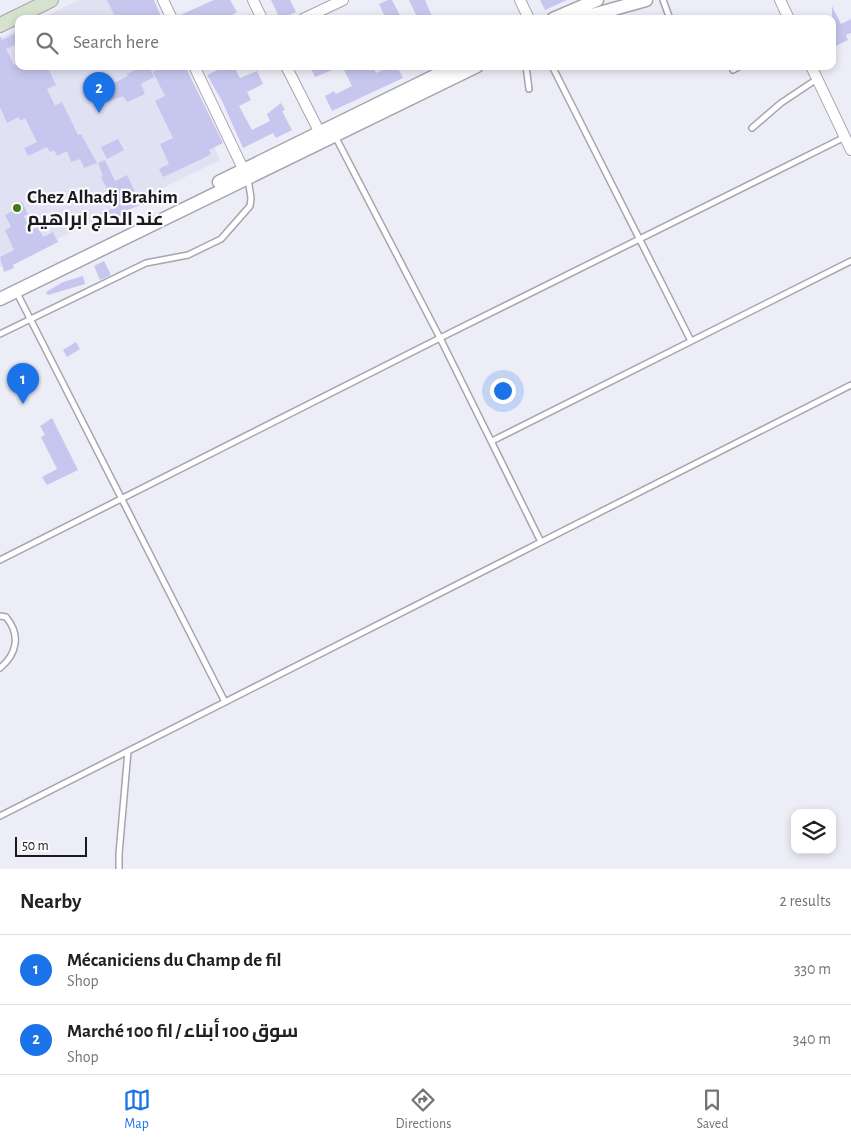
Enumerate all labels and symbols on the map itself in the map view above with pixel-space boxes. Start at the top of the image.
pin: 2 [83,72,115,113]
place label: Chez Alhadj Brahim عند الحاج ابراهيم [27,188,178,232]
marker: Chez Alhadj Brahim عند الحاج ابراهيم [11,202,23,214]
pin: 1 [7,363,39,404]
your location [490,378,516,404]
scale bar [15,834,88,857]

